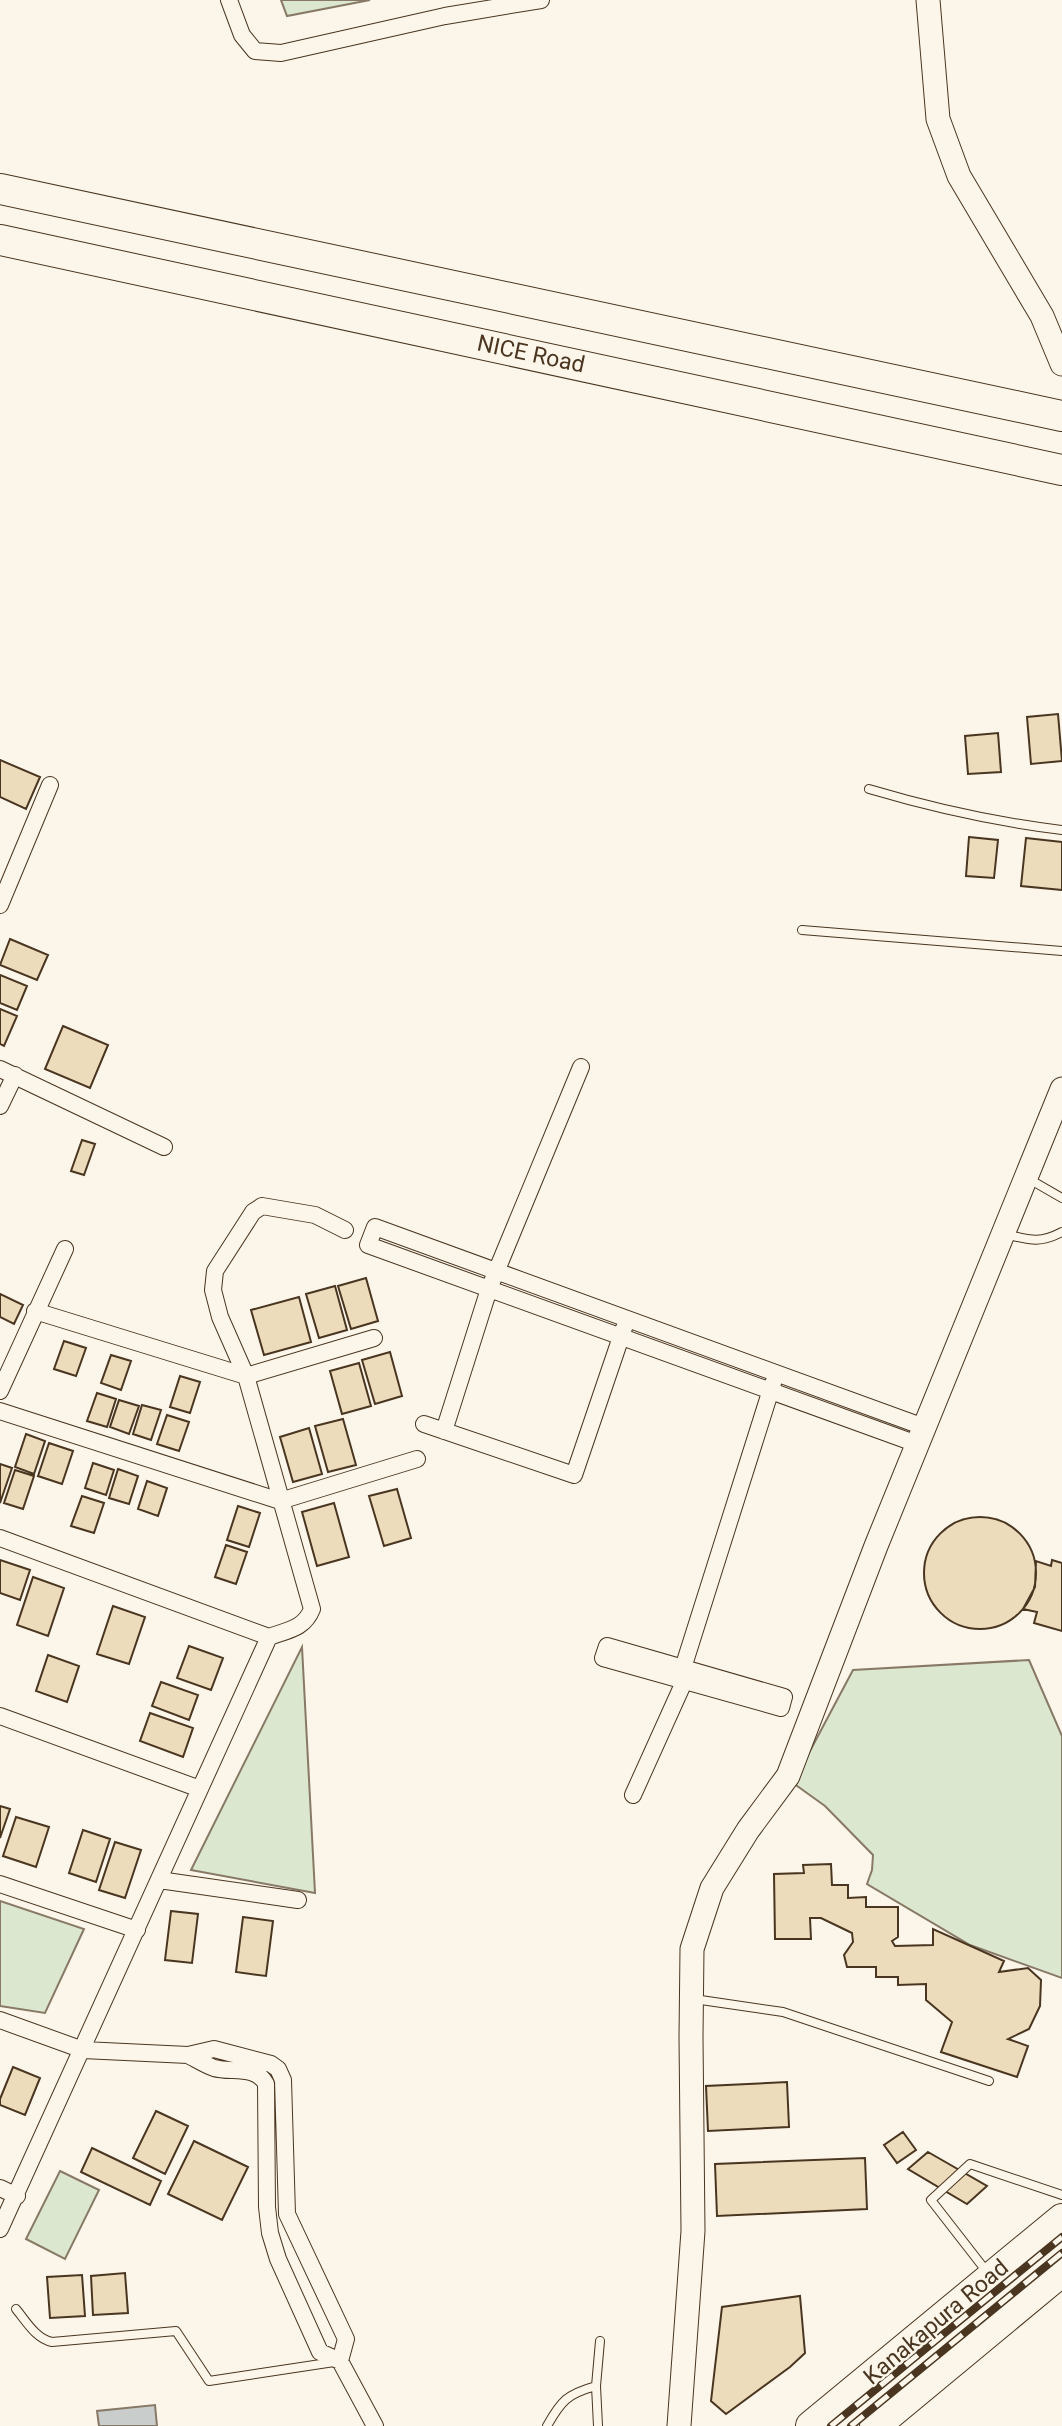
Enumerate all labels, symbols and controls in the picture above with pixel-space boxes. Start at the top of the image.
street label: NICE Road [475,329,587,379]
street label: Kanakapura Road [858,2254,1014,2390]

